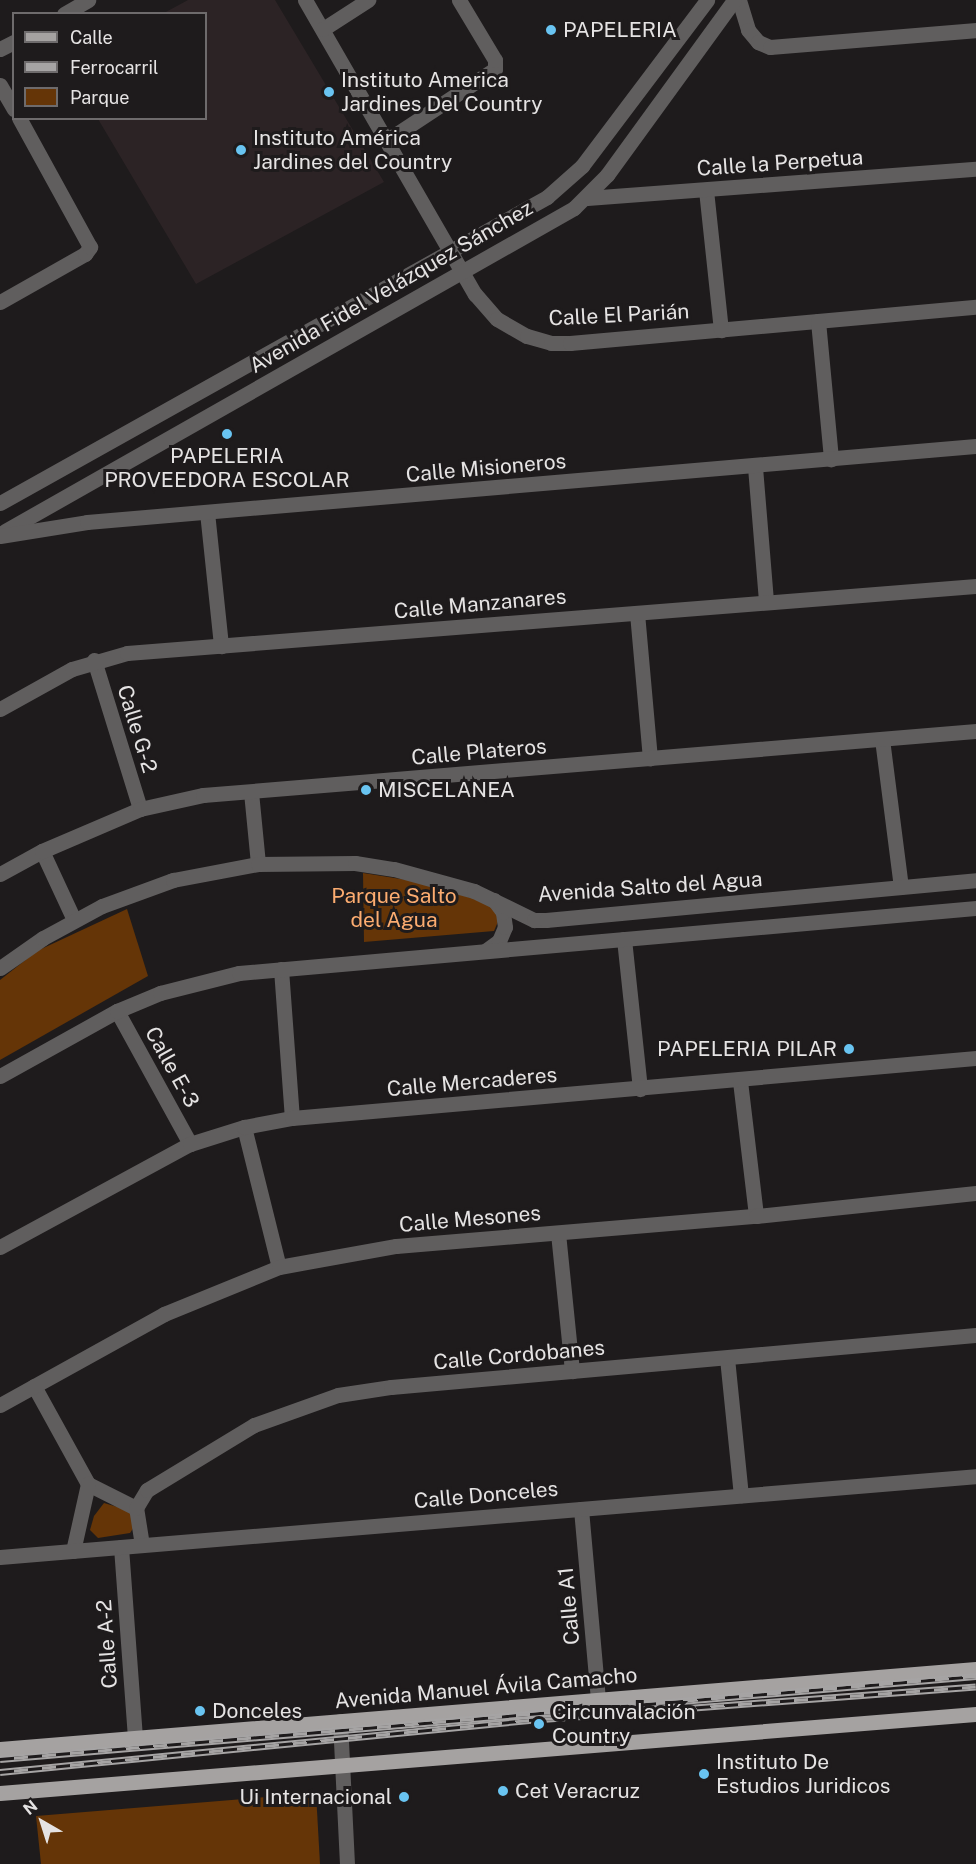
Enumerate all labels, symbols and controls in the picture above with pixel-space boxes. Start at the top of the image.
legend [12,12,207,120]
place label: PAPELERIA [563,17,677,43]
marker: PAPELERIA [544,23,558,37]
text: Calle [70,27,113,48]
text: Ferrocarril [70,57,158,78]
place label: Instituto America Jardines Del Country [341,67,543,117]
marker: Instituto America Jardines Del Country [322,85,336,99]
text: Parque [70,87,130,108]
place label: Instituto América Jardines del Country [253,125,453,175]
marker: Instituto América Jardines del Country [234,143,248,157]
street label: Calle la Perpetua [696,145,864,181]
street label: Avenida Fidel Velázquez Sánchez [245,195,537,379]
street label: Calle El Parián [548,299,690,331]
marker: PAPELERIA PROVEEDORA ESCOLAR [220,427,234,441]
place label: PAPELERIA PROVEEDORA ESCOLAR [104,443,350,493]
street label: Calle Misioneros [405,448,567,488]
street label: Calle Manzanares [393,584,567,624]
street label: Calle G-2 [112,682,162,776]
street label: Calle Plateros [410,734,548,770]
place label: MISCELANEA [378,777,515,803]
marker: MISCELANEA [359,783,373,797]
street label: Avenida Salto del Agua [537,867,763,907]
park label: Parque Salto del Agua [331,883,457,933]
street label: Calle E-3 [140,1022,204,1112]
place label: PAPELERIA PILAR [657,1036,837,1062]
marker: PAPELERIA PILAR [842,1042,856,1056]
street label: Calle Mercaderes [386,1062,558,1102]
street label: Calle Mesones [398,1200,542,1238]
street label: Calle Cordobanes [432,1335,606,1375]
street label: Calle Donceles [413,1476,559,1514]
street label: Calle A1 [553,1566,585,1646]
street label: Calle A-2 [91,1598,123,1690]
street label: Avenida Manuel Ávila Camacho [334,1662,638,1714]
place label: Donceles [212,1698,302,1724]
place label: Circunvalación Country [552,1699,696,1749]
marker: Donceles [193,1704,207,1718]
marker: Circunvalación Country [530,1715,548,1733]
place label: Instituto De Estudios Juridicos [716,1749,890,1799]
marker: Instituto De Estudios Juridicos [697,1767,711,1781]
place label: Cet Veracruz [515,1778,640,1804]
place label: Ui Internacional [239,1784,392,1810]
marker: Cet Veracruz [496,1784,510,1798]
marker: Ui Internacional [397,1790,411,1804]
north arrow [12,1792,72,1852]
text: N [20,1796,41,1819]

